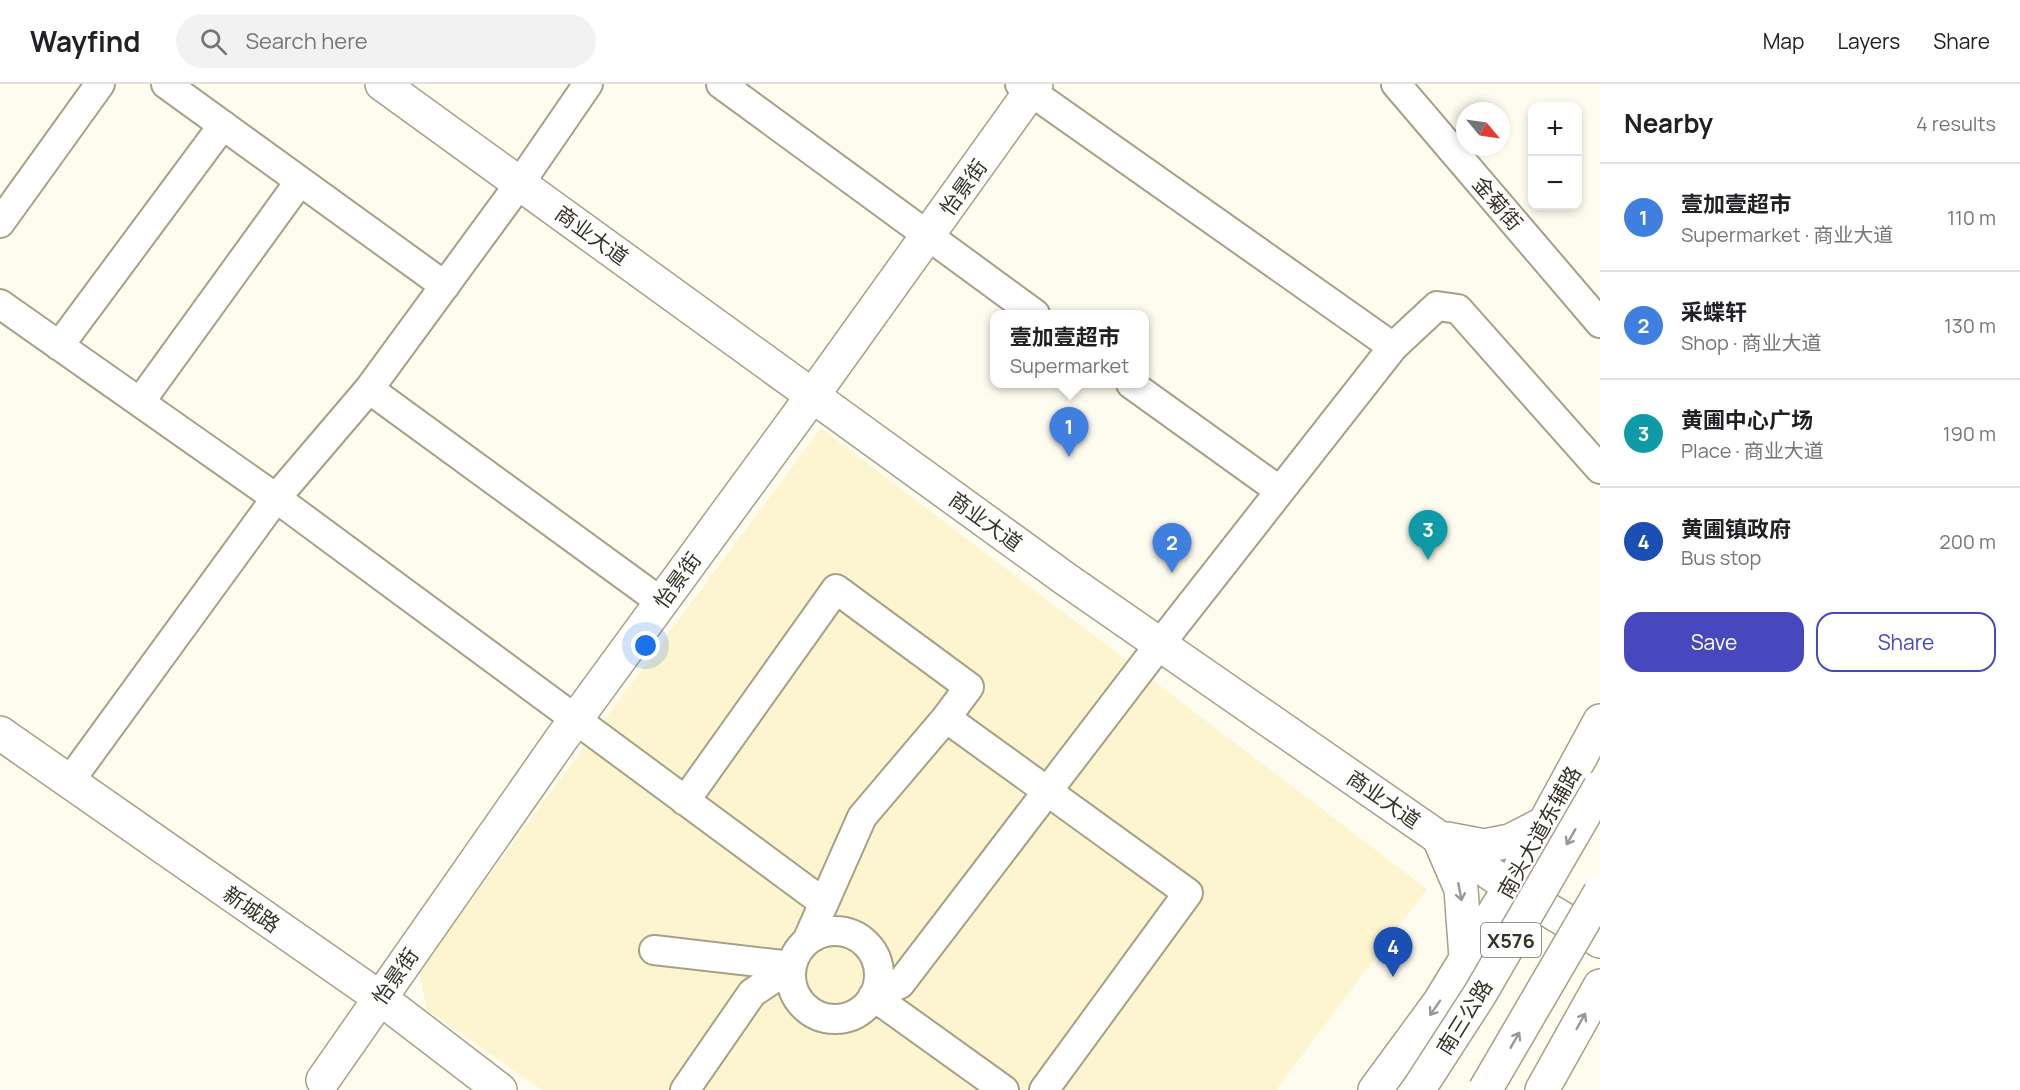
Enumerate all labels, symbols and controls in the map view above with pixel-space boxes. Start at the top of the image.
search box [176,14,596,68]
text: Wayfind [30,22,140,60]
icon: search [197,25,230,58]
text: Search here [245,26,368,56]
text: Map [1763,27,1804,55]
text: Layers [1837,27,1900,55]
text: Share [1933,27,1990,55]
north arrow [1456,102,1510,156]
map controls [1528,102,1582,210]
button: + [1528,102,1582,156]
text: Nearby [1624,105,1713,141]
text: 4 results [1916,110,1996,137]
street label: 怡景街 [933,153,993,221]
button: − [1528,156,1582,210]
street label: 金菊街 [1467,170,1529,236]
text: 壹加壹超市 [1681,189,1791,219]
street label: 商业大道 [550,199,634,271]
text: 1 [1639,204,1648,231]
text: 110 m [1947,204,1996,231]
text: Supermarket · 商业大道 [1681,221,1893,248]
text: 采蝶轩 [1681,297,1747,327]
popup [990,310,1149,388]
text: 2 [1638,312,1649,339]
text: 130 m [1944,312,1996,339]
text: 壹加壹超市 [1010,322,1120,352]
text: Shop · 商业大道 [1681,329,1821,356]
text: Supermarket [1010,352,1129,379]
text: 黄圃中心广场 [1681,405,1813,435]
pin: 1 [1050,408,1088,457]
text: 3 [1638,420,1649,447]
text: 190 m [1943,420,1996,447]
text: Place · 商业大道 [1681,437,1824,464]
street label: 商业大道 [944,485,1028,557]
pin: 3 [1408,510,1448,560]
text: 黄圃镇政府 [1681,514,1791,544]
pin: 2 [1152,524,1192,573]
text: 4 [1637,528,1650,555]
text: 200 m [1939,528,1996,555]
text: Bus stop [1681,544,1761,571]
street label: 怡景街 [647,546,707,614]
button: Save [1624,612,1804,672]
button: Share [1816,612,1996,672]
your location [631,631,660,660]
street label: 南头大道东辅路 [1491,761,1587,903]
street label: 商业大道 [1342,763,1426,835]
one-way arrow [1564,828,1576,845]
street label: 新城路 [218,879,286,939]
one-way arrow [1455,882,1466,902]
road number: X576 [1481,923,1541,957]
pin: 4 [1374,928,1412,977]
street label: 怡景街 [365,942,425,1010]
street label: 南三公路 [1430,974,1498,1060]
one-way arrow [1429,999,1441,1015]
one-way arrow [1576,1012,1587,1030]
one-way arrow [1509,1032,1521,1049]

